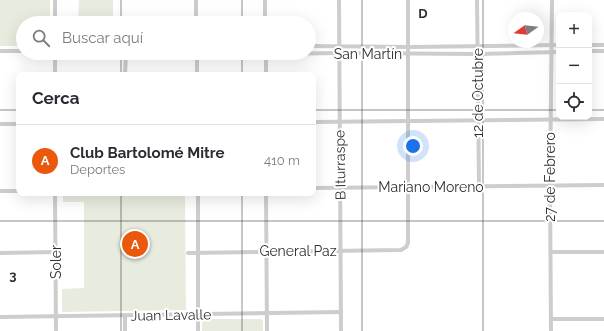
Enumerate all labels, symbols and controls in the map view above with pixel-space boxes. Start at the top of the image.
text: D [418,6,428,21]
north arrow [508,12,544,48]
map controls [556,12,592,120]
button: + [556,12,592,48]
search box [16,16,316,60]
icon: search [30,27,52,49]
text: Buscar aquí [62,29,143,47]
street label: San Martín [334,46,402,62]
street label: 12 de Octubre [470,48,486,138]
button: − [556,48,592,84]
button: locate [556,84,592,120]
text: Cerca [32,88,80,108]
street label: B Iturraspe [331,130,349,200]
street label: 27 de Febrero [542,132,558,222]
your location [403,136,423,156]
text: Club Bartolomé Mitre [70,144,224,162]
text: A [41,153,49,168]
text: 410 m [264,153,300,168]
text: Deportes [70,162,125,177]
street label: Mariano Moreno [378,179,484,195]
pin: A [122,229,148,259]
street label: General Paz [259,243,337,259]
street label: Soler [48,245,64,279]
text: 3 [9,268,17,283]
street label: Juan Lavalle [131,306,211,324]

